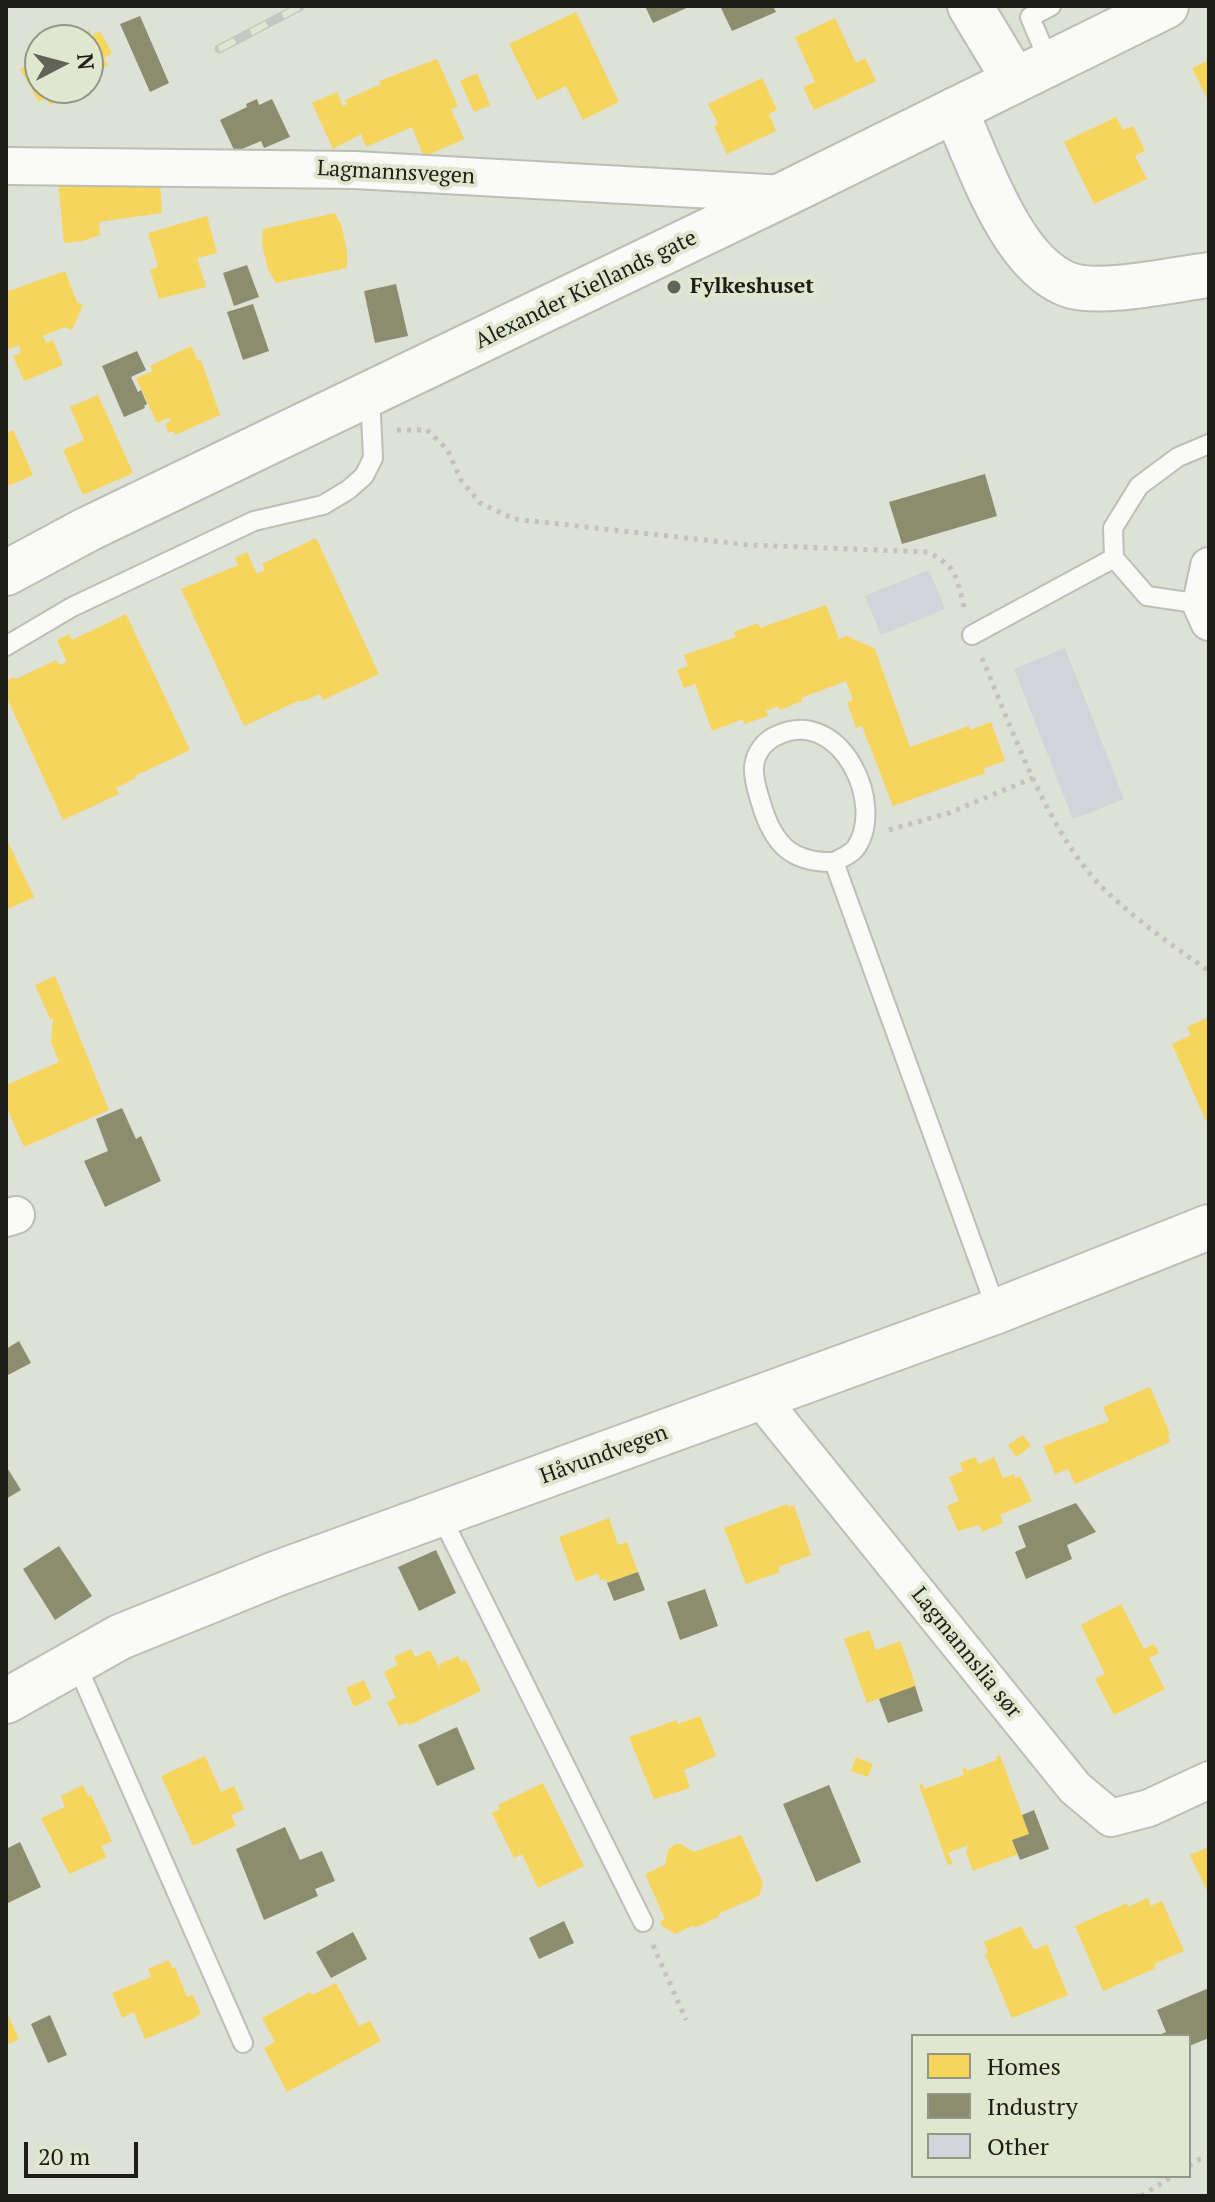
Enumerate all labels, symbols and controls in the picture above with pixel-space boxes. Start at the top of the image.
north arrow [24,24,104,104]
text: N [71,52,102,71]
street label: Lagmannsvegen [316,156,476,190]
street label: Alexander Kiellands gate [471,225,701,355]
place label: Fylkeshuset [690,274,814,300]
marker: Fylkeshuset [665,278,683,296]
street label: Håvundvegen [537,1420,671,1490]
street label: Lagmannslia sør [905,1582,1027,1724]
legend [911,2034,1191,2178]
text: Homes [987,2050,1061,2082]
text: Industry [987,2090,1078,2122]
scale bar [28,2126,142,2176]
text: Other [987,2130,1049,2162]
text: 20 m [38,2140,90,2172]

